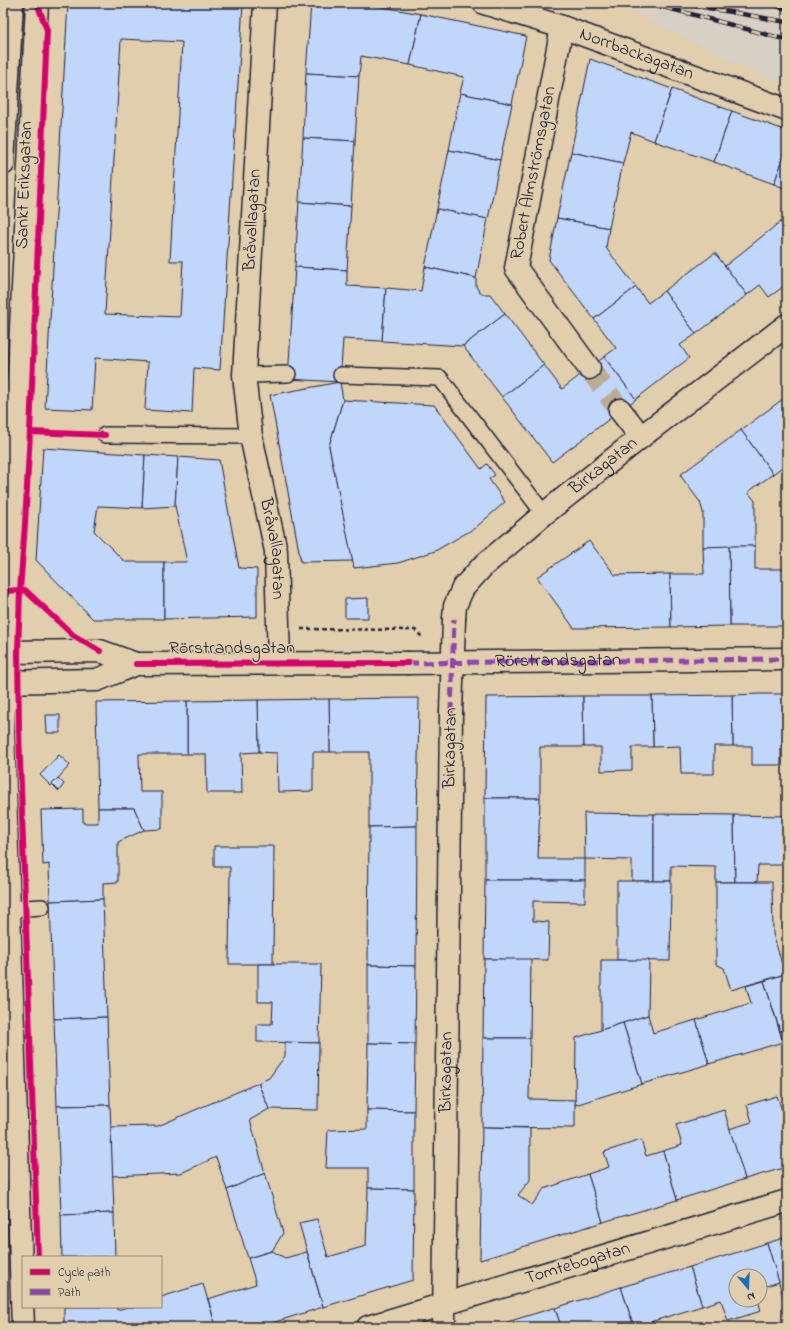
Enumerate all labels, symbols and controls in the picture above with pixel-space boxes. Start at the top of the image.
street label: Norrbackagatan [576,21,697,88]
street label: Robert Almströmsgatan [504,84,565,262]
street label: Sankt Eriksgatan [10,121,41,249]
street label: Bråvallagatan [237,168,270,273]
street label: Birkagatan [563,431,644,503]
street label: Bråvallagatan [252,495,290,600]
street label: Rörstrandsgatan [169,636,295,663]
street label: Rörstrandsgatan [495,648,621,675]
street label: Birkagatan [437,707,466,790]
street label: Birkagatan [433,1031,461,1114]
street label: Tomtebogatan [522,1236,634,1292]
legend [22,1256,162,1308]
text: Cycle path [58,1264,110,1283]
north arrow [728,1268,768,1308]
text: Path [58,1284,81,1302]
text: N [745,1288,757,1305]

